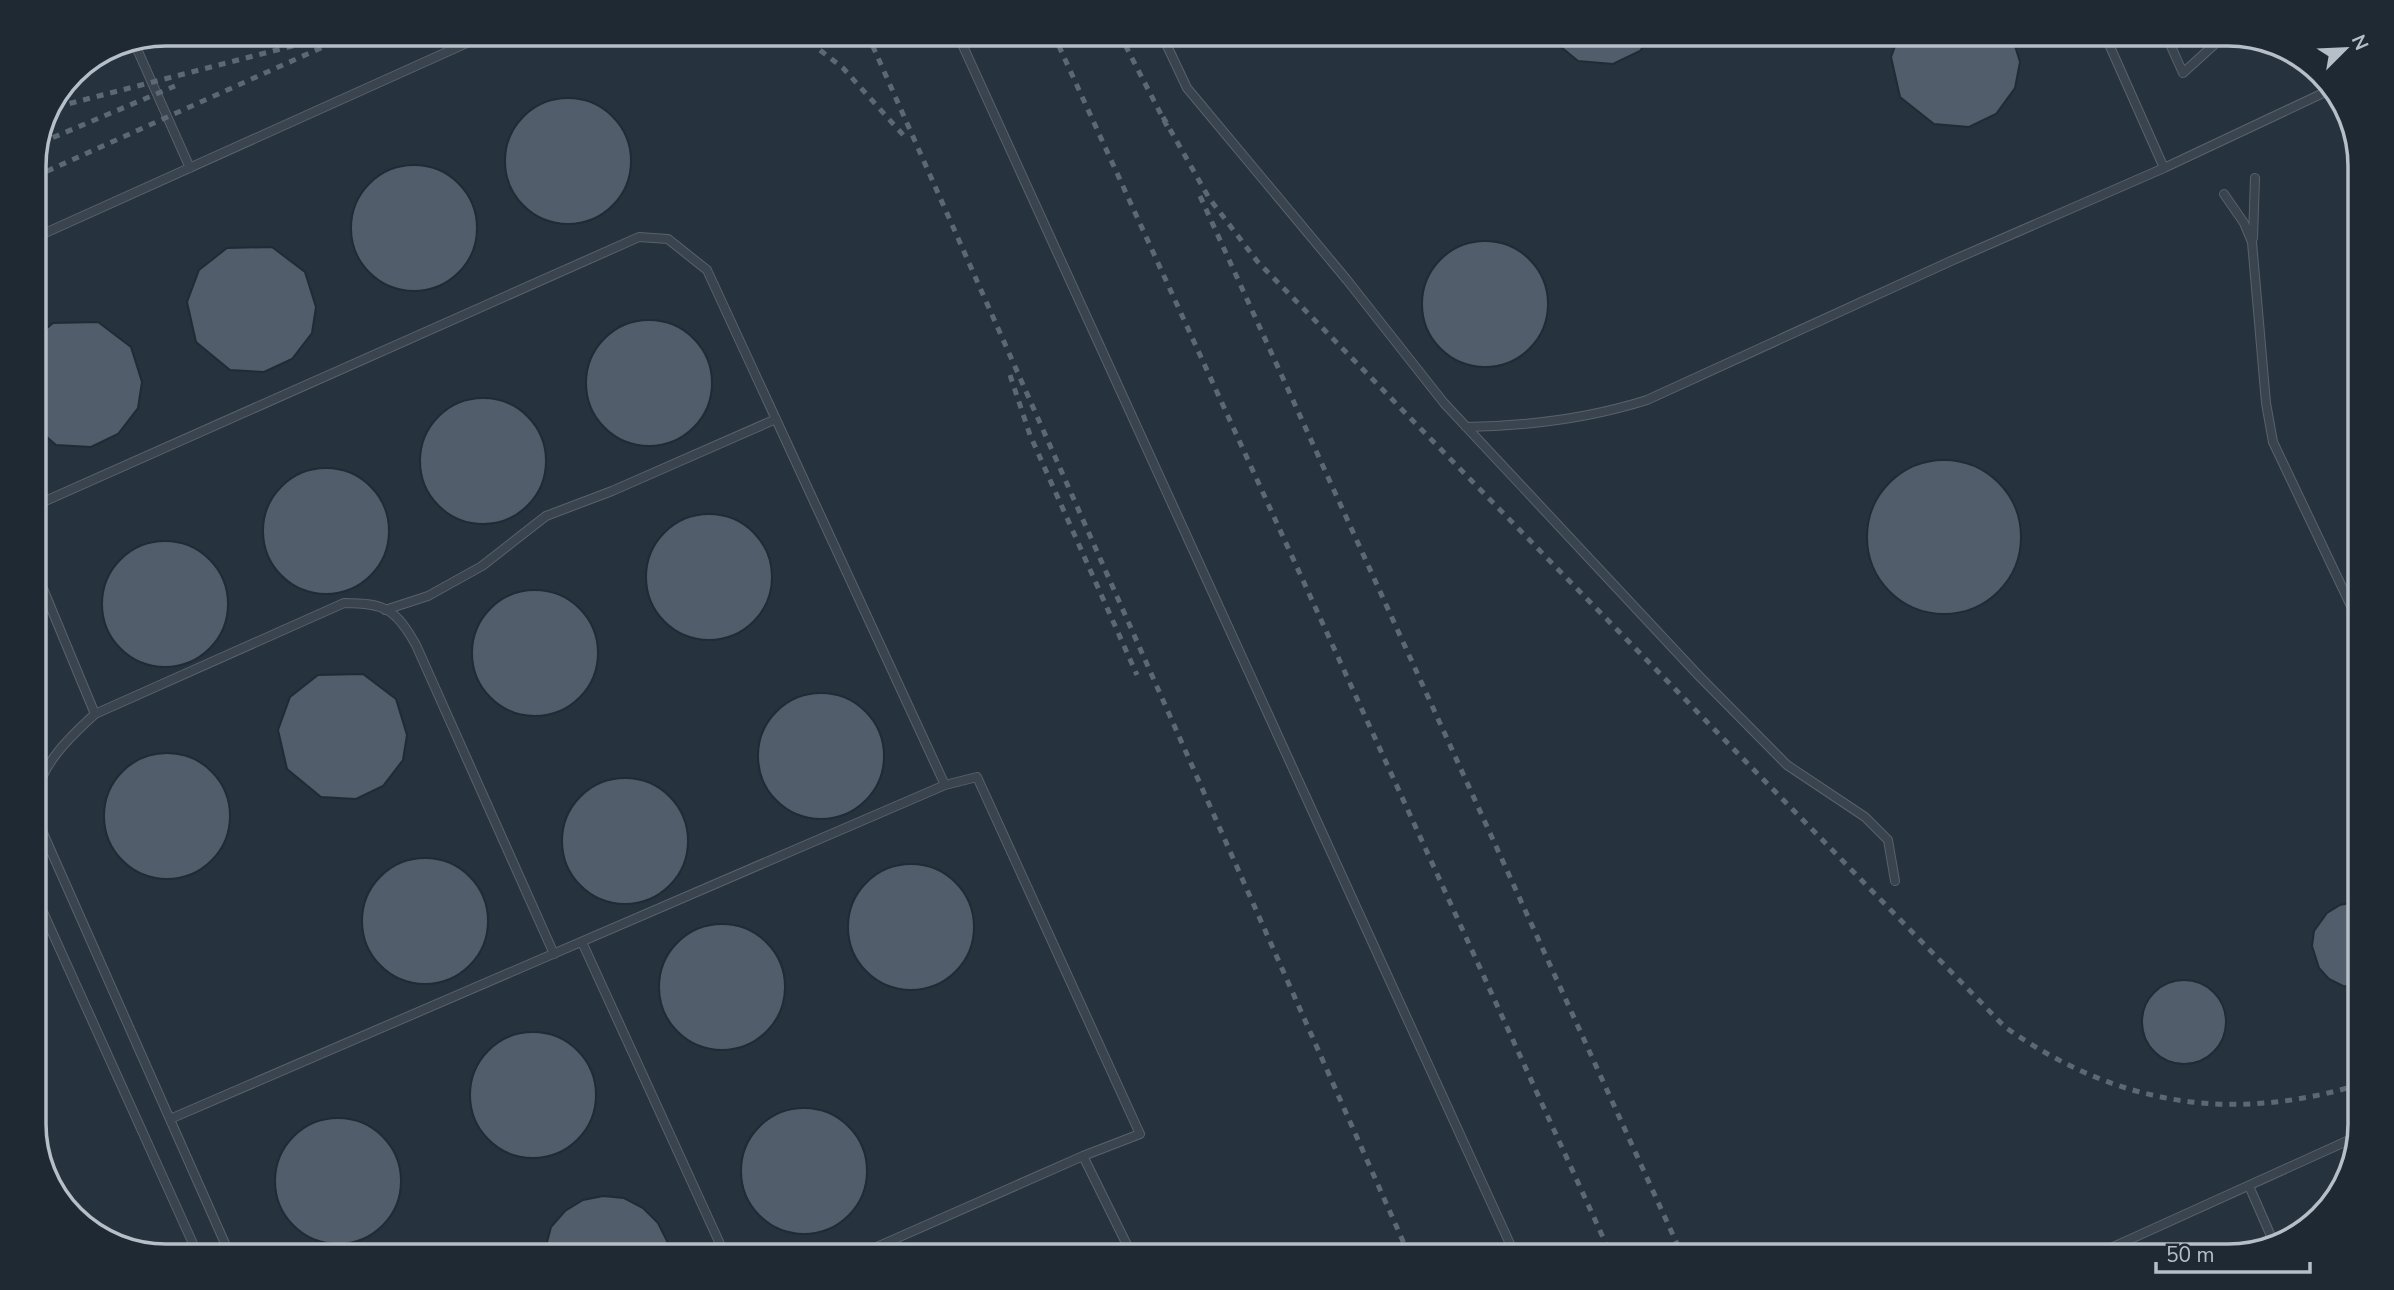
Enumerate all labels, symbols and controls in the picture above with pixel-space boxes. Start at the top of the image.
north arrow [2310,14,2380,84]
text: N [2345,31,2374,54]
scale bar [2156,1230,2310,1274]
text: 50 m [2166,1241,2215,1269]

